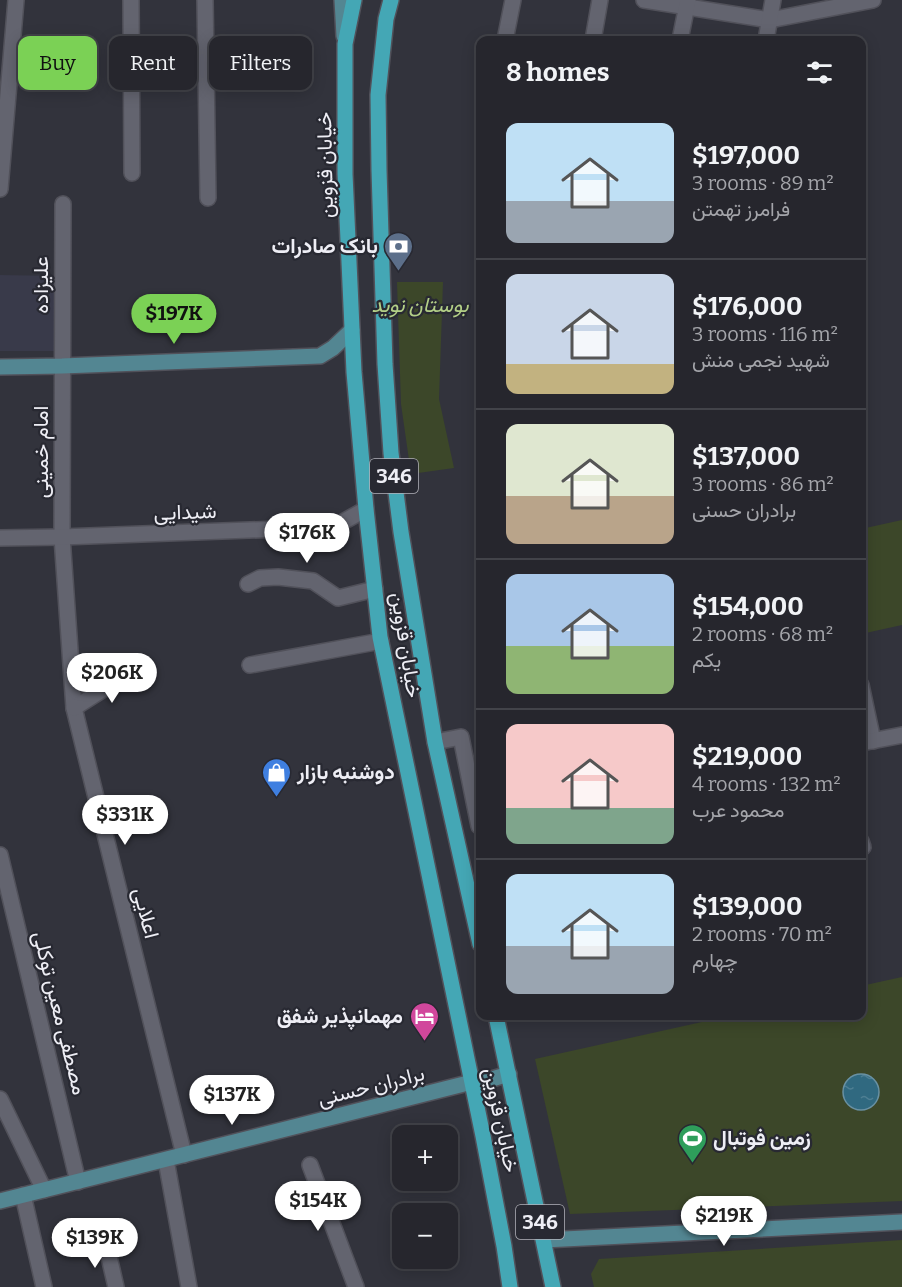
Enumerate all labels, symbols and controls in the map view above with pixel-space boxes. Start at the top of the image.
chip: Buy [18,36,97,90]
chip: Rent [109,36,197,90]
chip: Filters [209,36,312,90]
icon: filters [803,56,836,89]
text: 8 homes [506,57,610,88]
street label: خیابان قزوین [311,112,339,218]
text: $197,000 [692,140,800,171]
icon: home [554,147,626,219]
text: 3 rooms · 89 m² [692,171,834,195]
text: فرامرز تهمتن [692,197,790,221]
bank icon: بانک صادرات [383,230,415,272]
place label: بانک صادرات [271,233,378,259]
street label: علیزاده [28,256,54,314]
text: $176,000 [692,291,802,322]
park label: بوستان نوید [372,292,469,318]
pin: $197K [132,294,216,345]
icon: home [554,298,626,370]
text: $197K [145,301,203,325]
text: 3 rooms · 116 m² [692,322,838,346]
text: شهید نجمی منش [692,348,830,372]
street label: امام خمینی [28,406,55,498]
text: $137,000 [692,441,800,472]
icon: home [554,448,626,520]
road number: 346 [370,459,418,493]
text: 3 rooms · 86 m² [692,472,834,496]
street label: شیدایی [153,498,217,526]
text: برادران حسنی [692,498,796,522]
pin: $176K [265,513,349,564]
text: $176K [278,520,336,544]
street label: خیابان قزوین [385,590,427,700]
text: $154,000 [692,591,804,622]
icon: home [554,598,626,670]
text: 2 rooms · 68 m² [692,622,833,646]
text: یکم [692,648,721,672]
pin: $206K [70,653,154,704]
text: $206K [81,660,143,684]
text: $219,000 [692,741,802,772]
icon: home [554,748,626,820]
shop icon: دوشنبه بازار [260,756,292,798]
place label: دوشنبه بازار [296,759,395,785]
text: 4 rooms · 132 m² [692,772,841,796]
pin: $331K [83,795,167,846]
text: محمود عرب [692,798,784,822]
text: $331K [96,802,154,826]
street label: اعلایی [127,885,165,941]
text: $139,000 [692,891,803,922]
icon: home [554,898,626,970]
text: 2 rooms · 70 m² [692,922,832,946]
street label: مصطفی معین توکلی [27,928,93,1098]
text: چهارم [692,948,738,972]
hotel icon: مهمانپذیر شفق [408,1000,440,1042]
place label: مهمانپذیر شفق [277,1003,403,1030]
street label: برادران حسنی [315,1060,427,1112]
street label: خیابان قزوین [477,1065,525,1175]
pin: $137K [190,1075,274,1126]
text: $137K [203,1082,261,1106]
sports icon: زمین فوتبال [676,1122,708,1164]
map controls [392,1125,458,1269]
button: + [392,1125,458,1191]
place label: زمین فوتبال [713,1125,811,1151]
pin: $154K [276,1181,360,1232]
text: $154K [289,1188,347,1212]
pin: $219K [682,1196,766,1247]
button: − [392,1203,458,1269]
text: $219K [695,1203,753,1227]
road number: 346 [516,1205,564,1239]
pin: $139K [53,1218,137,1269]
text: $139K [66,1225,124,1249]

